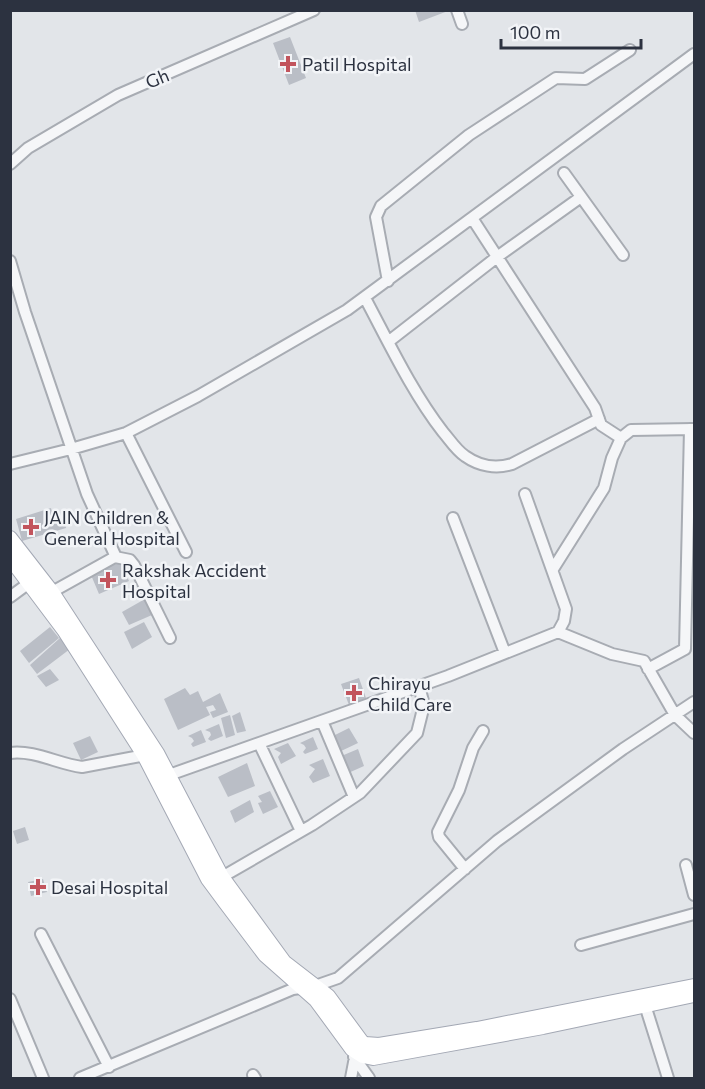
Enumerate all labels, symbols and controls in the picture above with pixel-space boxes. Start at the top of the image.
scale bar [501,12,640,50]
text: 100 m [510,21,560,43]
place label: Patil Hospital [302,53,412,75]
marker: Patil Hospital [279,55,297,73]
street label: Gh [142,63,172,93]
place label: JAIN Children & General Hospital [44,506,180,549]
marker: JAIN Children & General Hospital [22,518,40,536]
place label: Rakshak Accident Hospital [122,559,266,602]
marker: Rakshak Accident Hospital [99,571,117,589]
place label: Chirayu Child Care [368,672,452,715]
marker: Chirayu Child Care [345,684,363,702]
place label: Desai Hospital [51,876,168,898]
marker: Desai Hospital [29,878,47,896]

